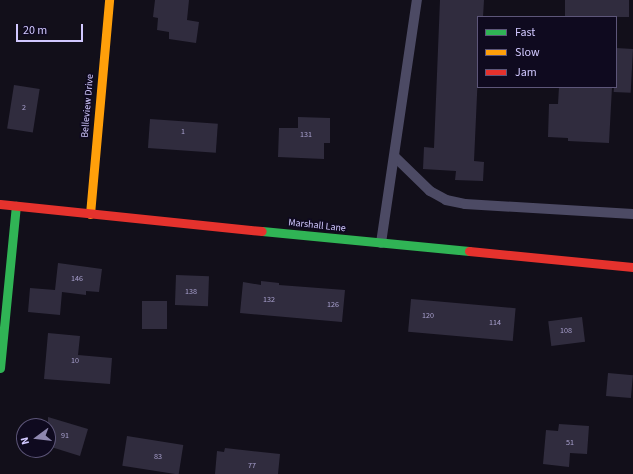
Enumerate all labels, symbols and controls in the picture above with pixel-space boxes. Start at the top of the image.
scale bar [18,16,85,42]
legend [477,16,617,88]
text: 20 m [23,22,47,39]
text: Fast [515,24,535,41]
text: Slow [515,44,540,61]
text: Jam [515,64,537,81]
street label: Belleview Drive [79,74,97,138]
house number: 2 [22,103,26,113]
house number: 1 [181,127,185,137]
house number: 131 [300,130,312,140]
street label: Marshall Lane [288,217,346,235]
house number: 146 [71,274,83,284]
house number: 138 [185,287,197,297]
house number: 132 [263,295,275,305]
house number: 126 [327,300,339,310]
house number: 120 [422,311,434,321]
house number: 114 [489,318,501,328]
house number: 108 [560,326,572,336]
house number: 10 [71,356,79,366]
north arrow [16,418,56,458]
house number: 91 [61,431,69,441]
text: N [17,436,33,446]
house number: 51 [566,438,574,448]
house number: 83 [154,452,162,462]
house number: 77 [248,461,256,471]

